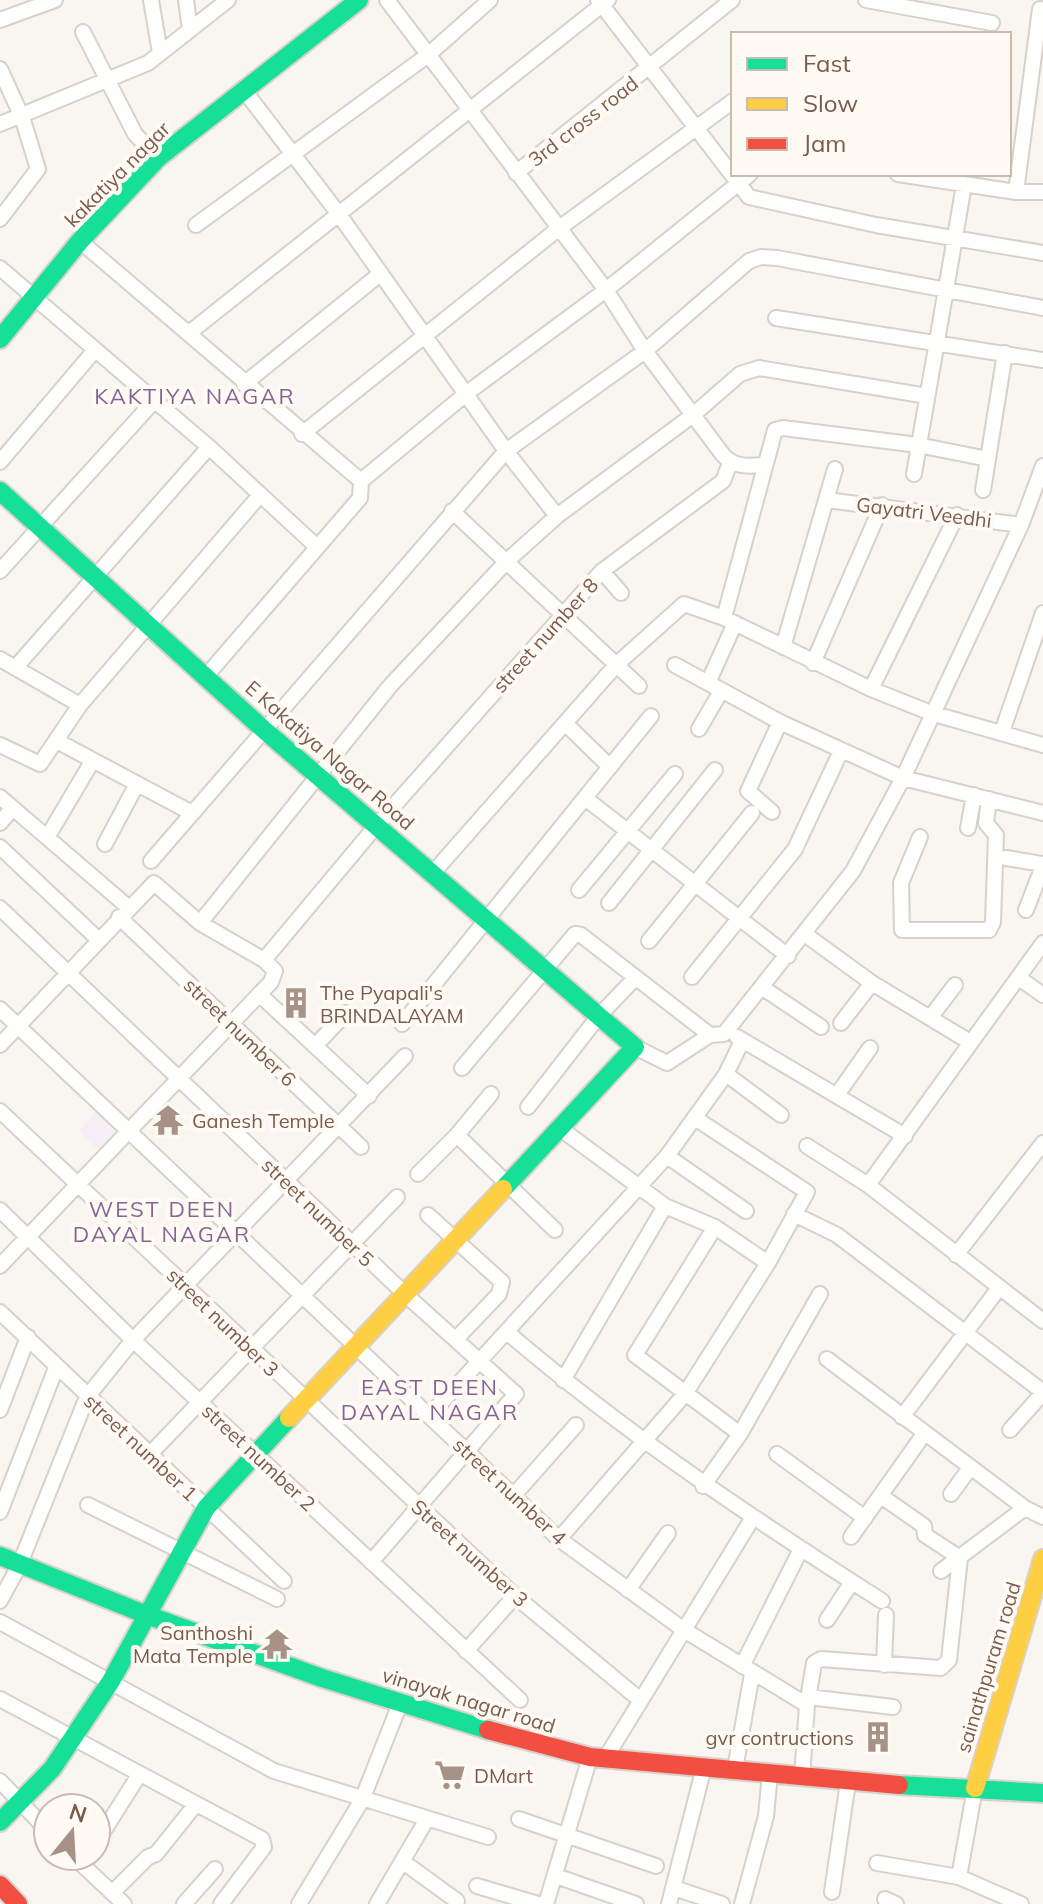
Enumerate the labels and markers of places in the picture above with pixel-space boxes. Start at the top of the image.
place label: The Pyapali's BRINDALAYAM [320,980,464,1028]
building icon: The Pyapali's BRINDALAYAM [279,986,313,1020]
temple icon: Ganesh Temple [151,1103,185,1137]
place label: Ganesh Temple [192,1108,335,1133]
place label: Santhoshi Mata Temple [133,1620,253,1668]
temple icon: Santhoshi Mata Temple [260,1627,294,1661]
building icon: gvr contructions [861,1720,895,1754]
place label: gvr contructions [705,1725,854,1750]
supermarket icon: DMart [433,1758,467,1792]
place label: DMart [474,1763,533,1788]

